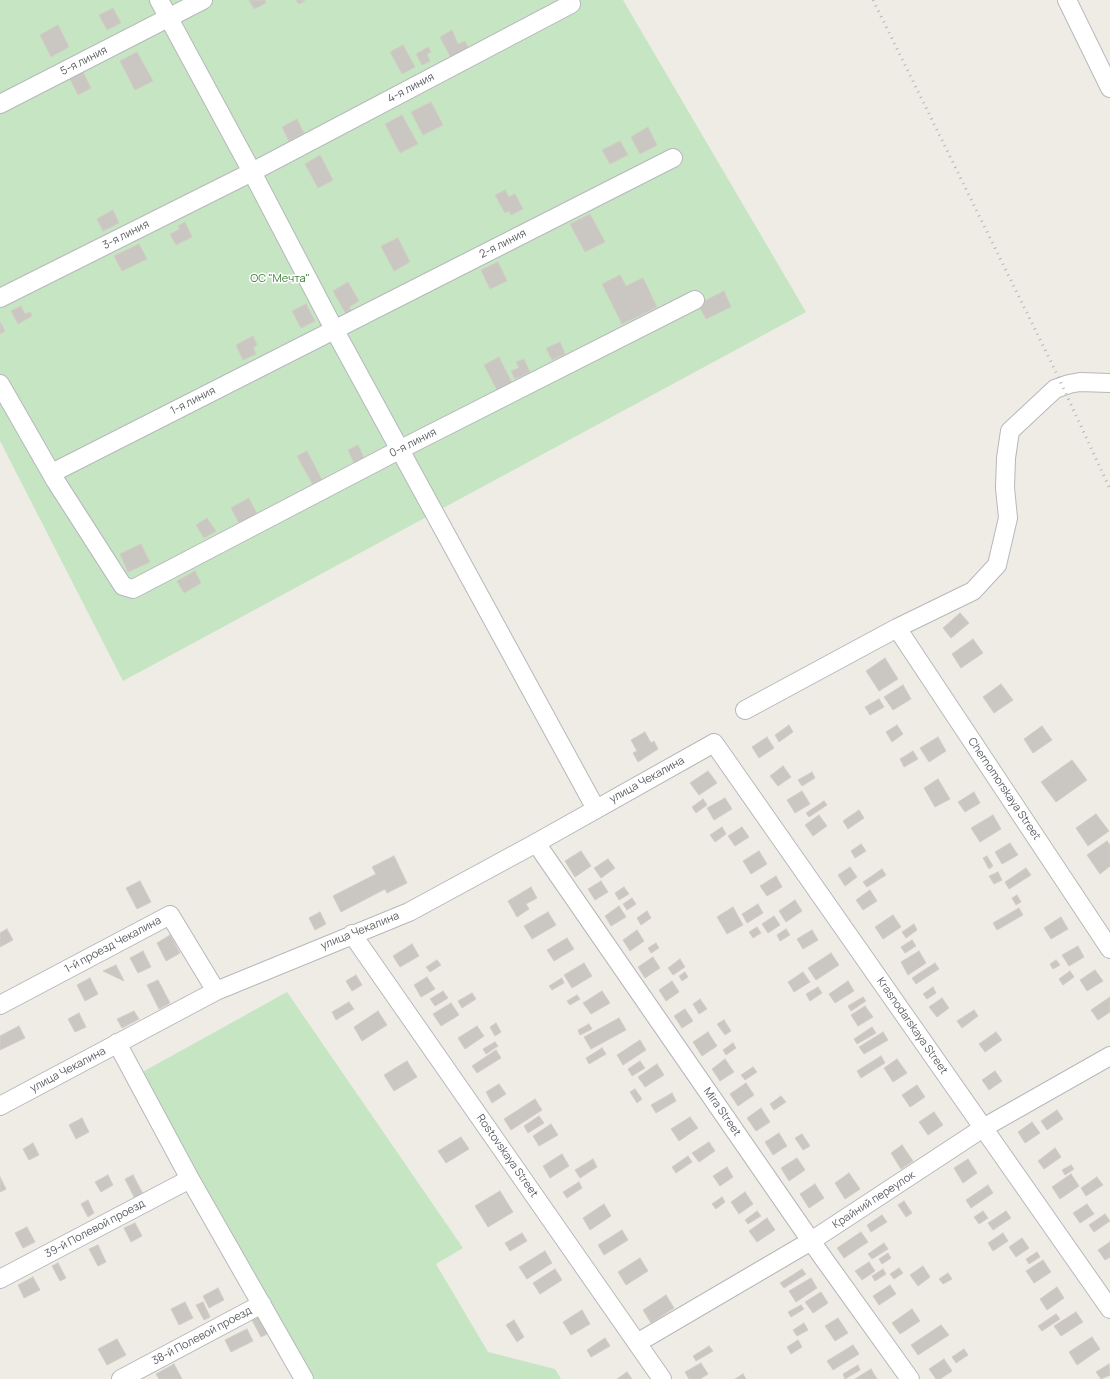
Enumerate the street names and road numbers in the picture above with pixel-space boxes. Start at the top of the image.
street label: 5-я линия [58,44,110,78]
street label: 4-я линия [385,70,437,106]
street label: 3-я линия [101,218,151,252]
street label: 2-я линия [477,227,529,261]
street label: 1-я линия [168,384,218,418]
street label: 0-я линия [387,426,439,460]
street label: Chernomorskaya Street [965,735,1043,843]
street label: улица Чекалина [607,754,687,806]
street label: улица Чекалина [319,909,401,953]
street label: 1-й проезд Чекалина [62,914,164,976]
street label: Krasnodarskaya Street [874,975,950,1077]
street label: улица Чекалина [28,1045,108,1095]
street label: Mira Street [700,1085,744,1139]
street label: Rostovskaya Street [473,1112,541,1200]
street label: Крайний переулок [830,1168,918,1232]
street label: 39-й Полевой проезд [43,1197,147,1261]
street label: 38-й Полевой проезд [150,1304,254,1368]

